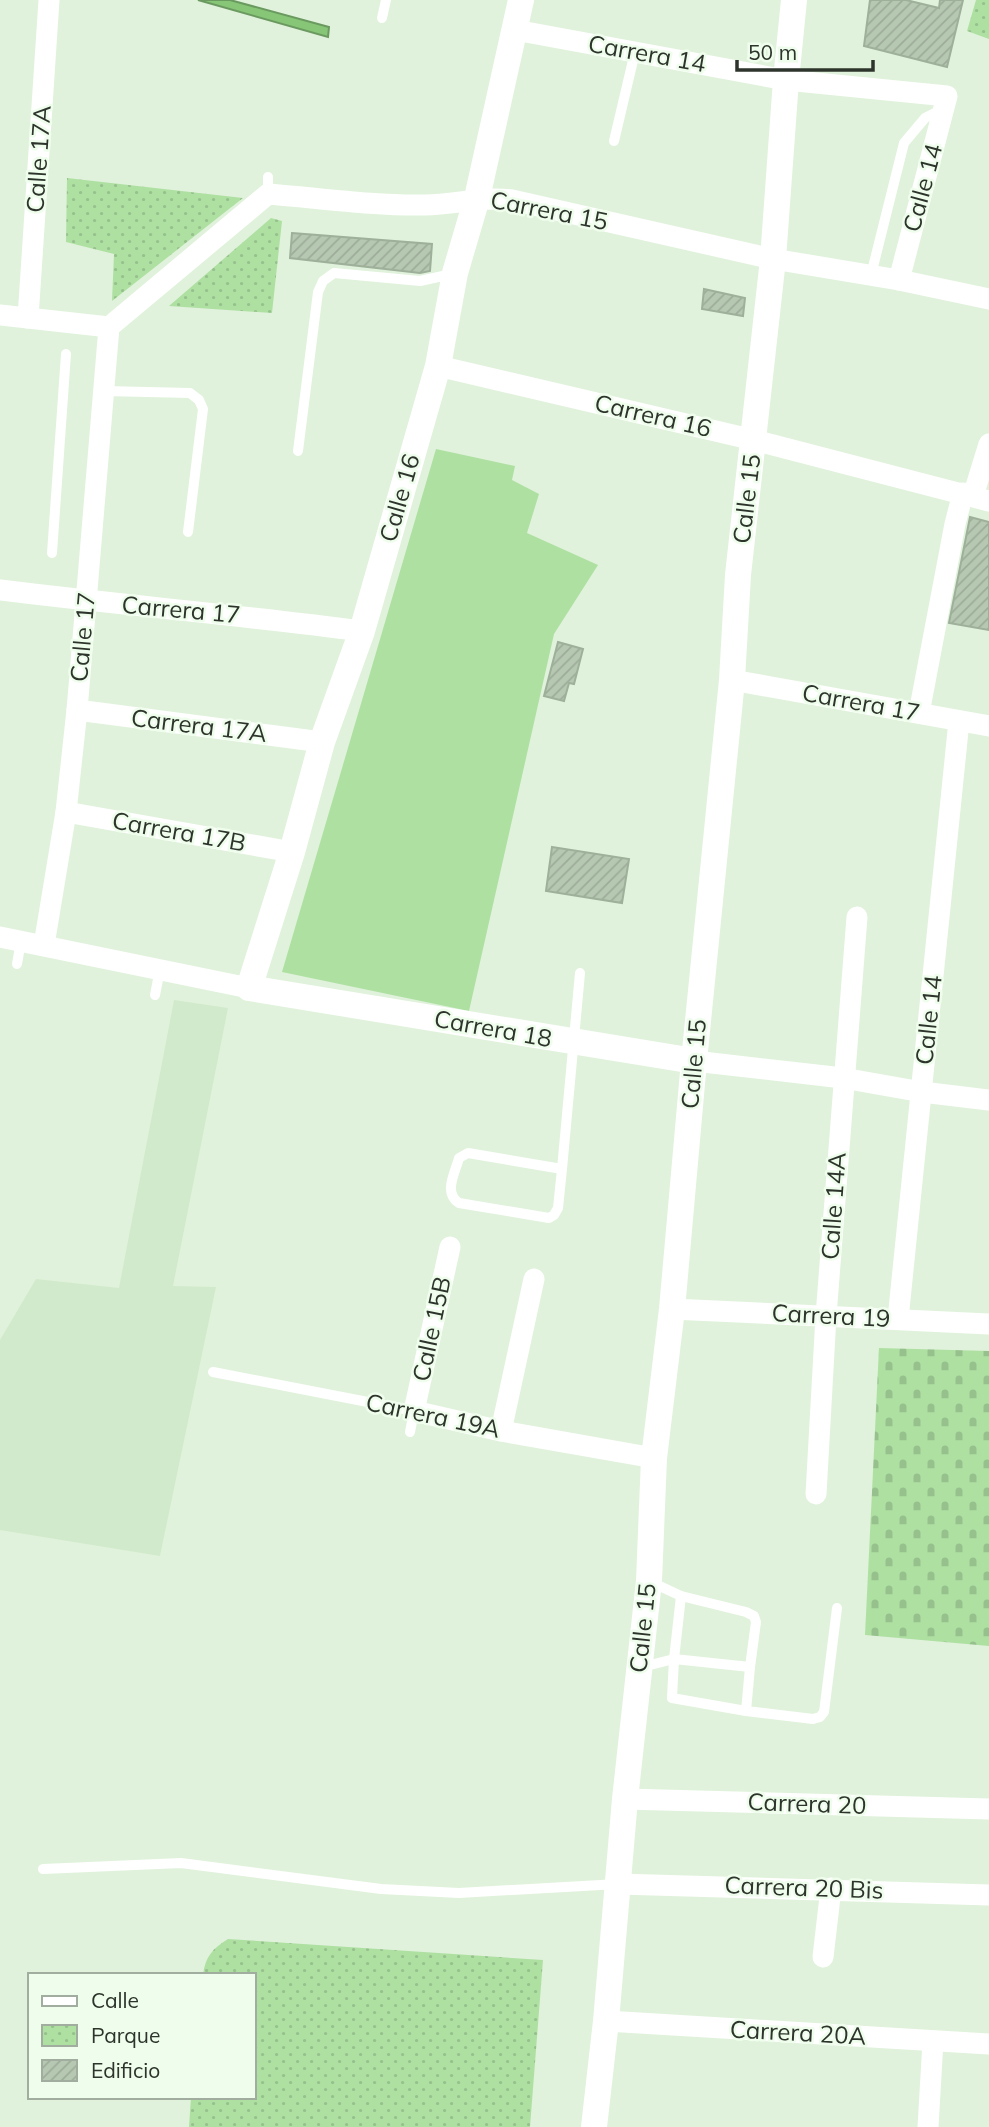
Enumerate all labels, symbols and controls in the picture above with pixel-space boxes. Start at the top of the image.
street label: Carrera 14 [586,28,708,78]
scale bar [737,28,874,72]
text: 50 m [748,39,797,65]
street label: Calle 17A [19,104,57,214]
street label: Calle 14 [896,140,948,235]
street label: Carrera 15 [488,184,610,236]
street label: Carrera 16 [592,387,714,443]
street label: Calle 16 [372,450,426,545]
street label: Calle 15 [726,452,766,545]
street label: Carrera 17 [121,589,242,629]
street label: Calle 17 [63,591,101,683]
street label: Carrera 17 [800,677,922,727]
street label: Carrera 17A [130,702,269,748]
street label: Carrera 17B [110,805,248,858]
street label: Calle 14 [908,974,948,1066]
street label: Carrera 18 [432,1003,554,1053]
street label: Calle 15 [674,1018,712,1110]
street label: Calle 14A [814,1151,852,1261]
street label: Calle 15B [405,1274,457,1384]
street label: Carrera 19 [771,1297,891,1333]
street label: Carrera 19A [363,1386,503,1444]
street label: Calle 15 [622,1582,662,1674]
street label: Carrera 20 [747,1786,867,1820]
street label: Carrera 20 Bis [724,1869,884,1905]
legend [28,1973,256,2099]
text: Calle [91,1987,139,2013]
street label: Carrera 20A [729,2013,867,2051]
text: Parque [91,2022,160,2048]
text: Edificio [91,2057,160,2083]

